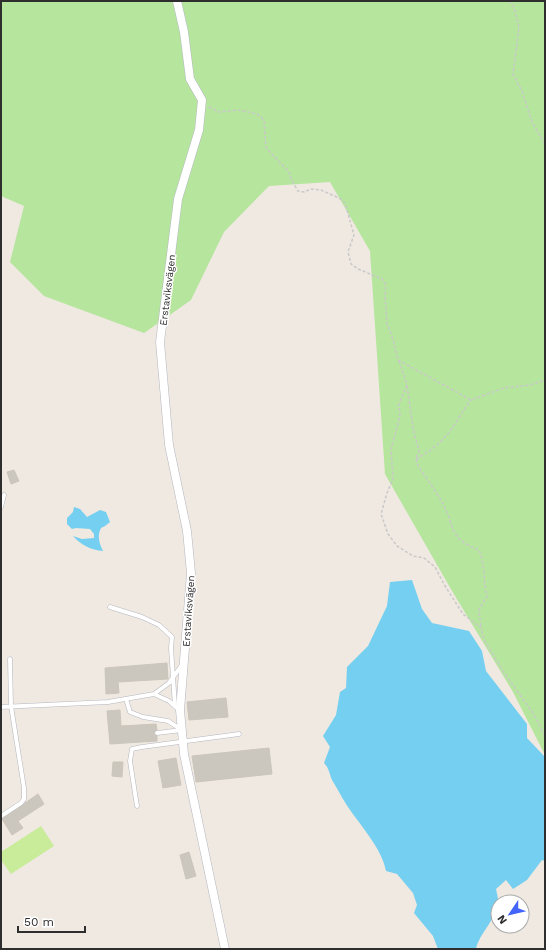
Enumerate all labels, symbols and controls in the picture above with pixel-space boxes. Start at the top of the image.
street label: Erstaviksvägen [158,254,177,326]
street label: Erstaviksvägen [181,575,196,647]
north arrow [490,894,530,934]
scale bar [18,908,85,934]
text: N [495,912,510,927]
text: 50 m [24,915,54,929]

